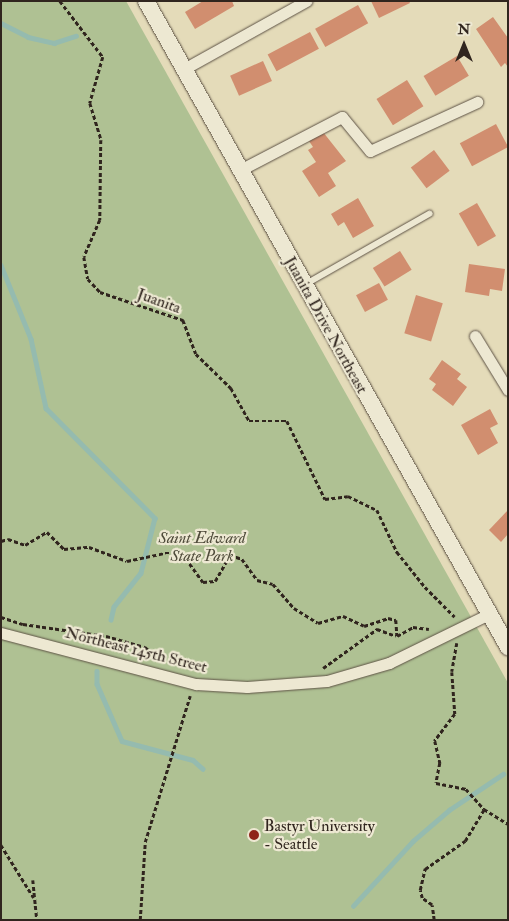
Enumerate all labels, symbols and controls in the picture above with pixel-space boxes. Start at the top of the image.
north arrow [439,20,489,70]
text: N [458,21,470,38]
street label: Juanita Drive Northeast [280,253,372,397]
street label: Juanita [134,284,184,318]
park label: Saint Edward State Park [158,528,246,566]
street label: Northeast 145th Street [63,623,209,677]
place label: Bastyr University - Seattle [264,816,375,854]
marker: Bastyr University - Seattle [248,829,260,841]

